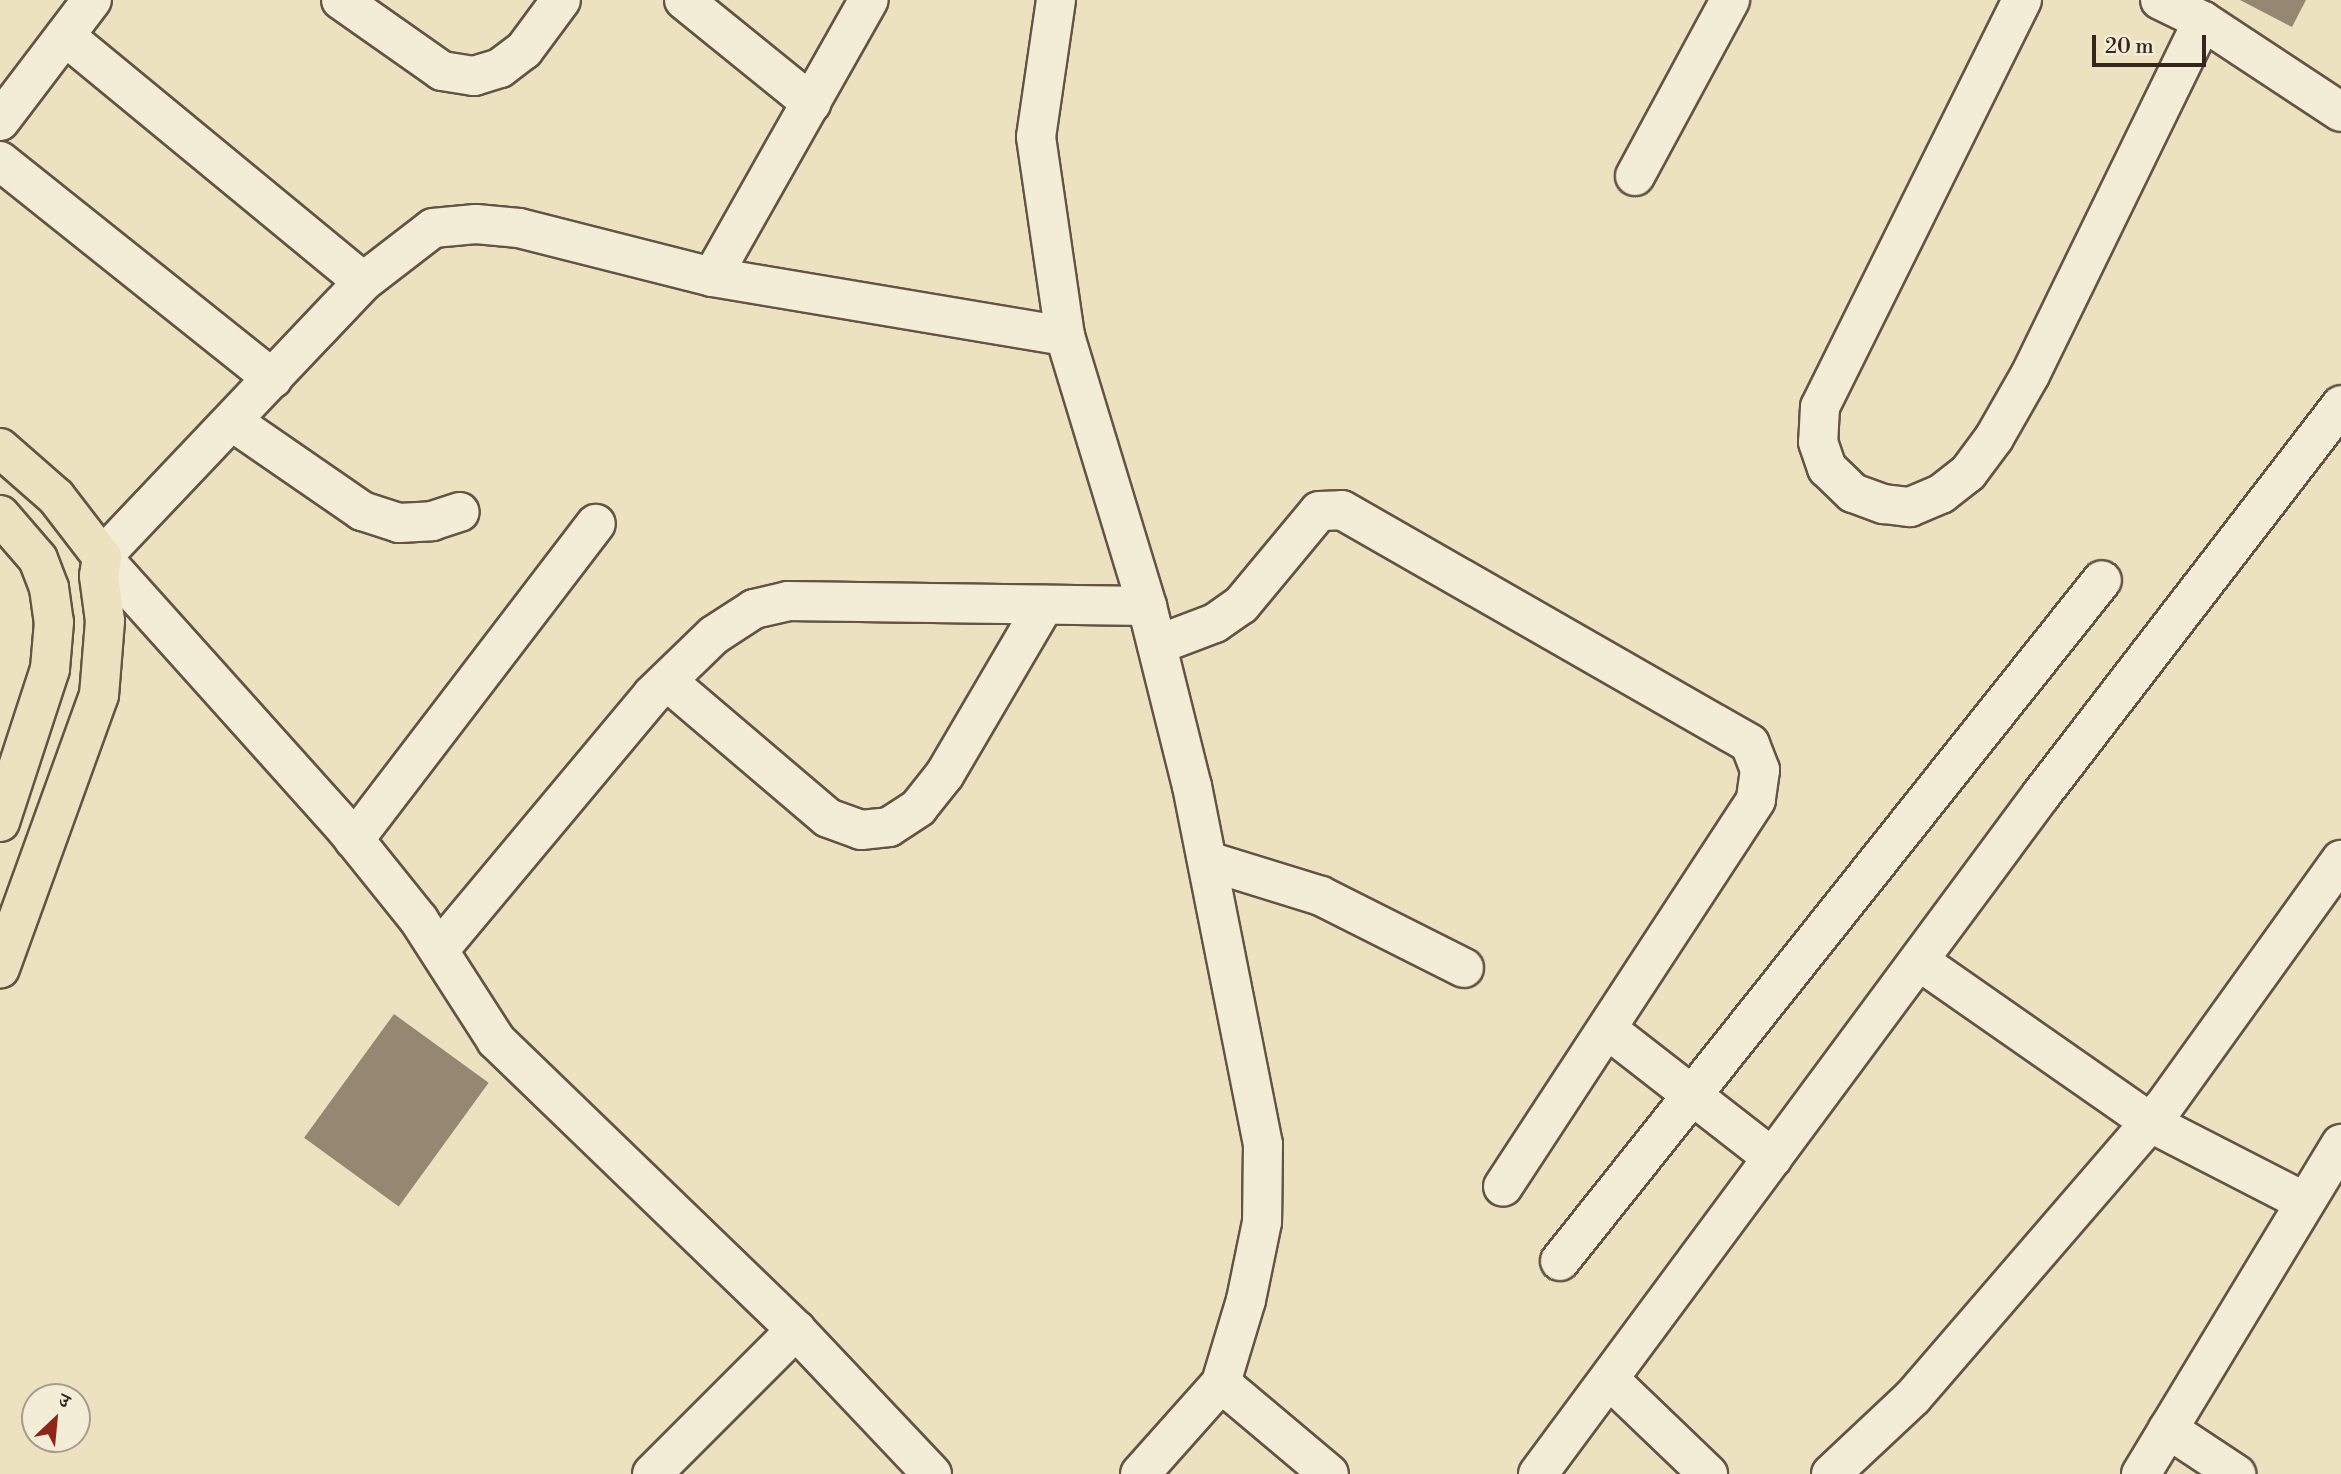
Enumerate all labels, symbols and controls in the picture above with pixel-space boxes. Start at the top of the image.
scale bar [2096,21,2210,65]
text: 20 m [2105,34,2154,60]
north arrow [21,1383,91,1453]
text: उ [55,1388,74,1414]

